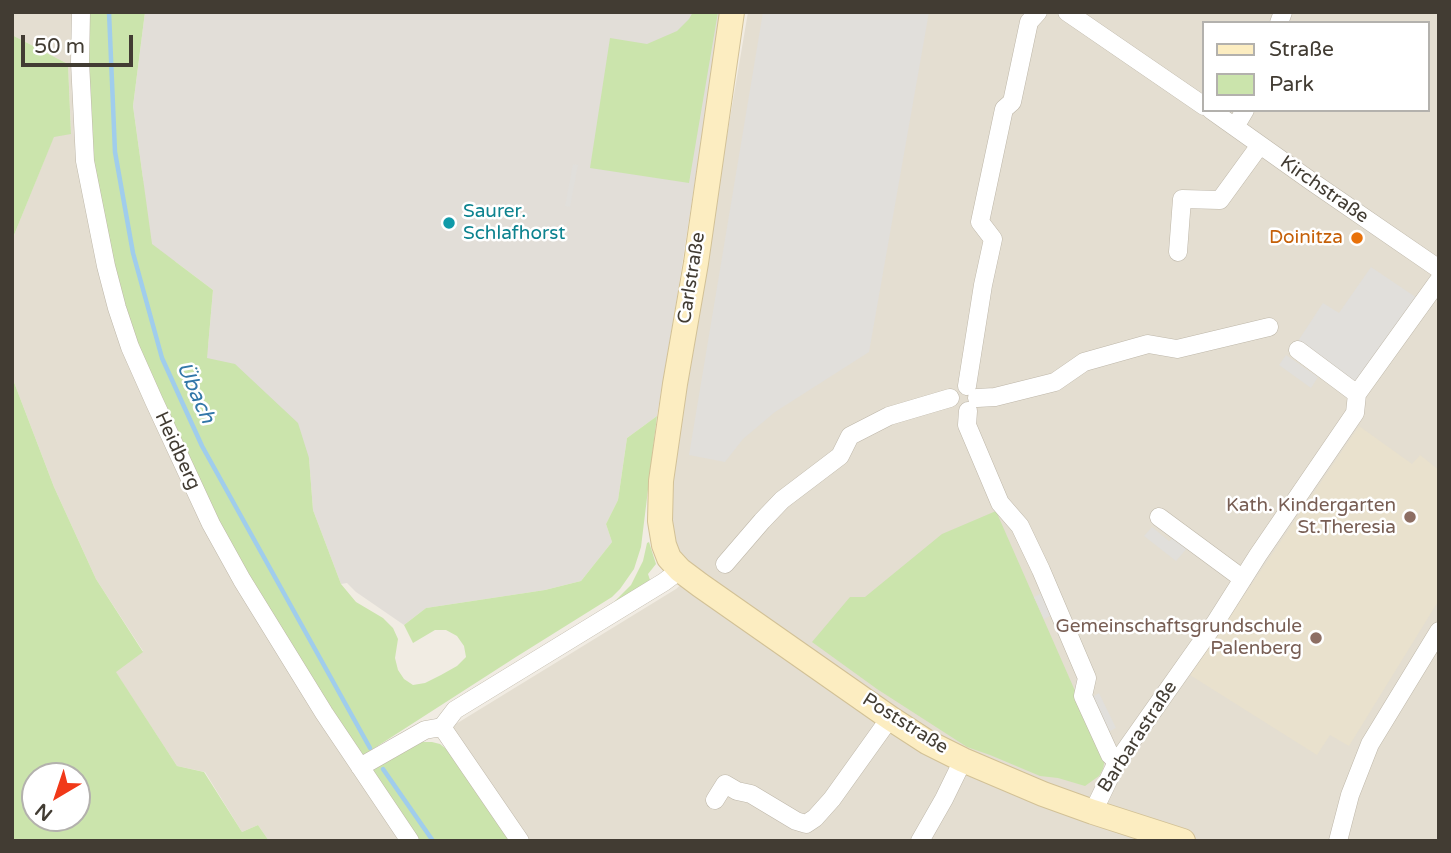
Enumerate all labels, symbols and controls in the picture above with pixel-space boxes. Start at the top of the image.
scale bar [24,21,136,65]
legend [1202,21,1430,112]
text: 50 m [34,34,85,59]
text: Straße [1269,37,1334,62]
text: Park [1269,72,1314,97]
street label: Kirchstraße [1275,151,1373,229]
place label: Saurer. Schlafhorst [463,201,566,245]
marker: Saurer. Schlafhorst [441,215,457,231]
place label: Doinitza [1269,227,1343,249]
marker: Doinitza [1349,230,1365,246]
street label: Carlstraße [674,231,710,325]
water label: Übach [170,358,220,428]
street label: Heidberg [149,408,205,494]
place label: Kath. Kindergarten St.Theresia [1226,495,1396,539]
marker: Kath. Kindergarten St.Theresia [1402,509,1418,525]
place label: Gemeinschaftsgrundschule Palenberg [1055,616,1302,660]
marker: Gemeinschaftsgrundschule Palenberg [1308,630,1324,646]
street label: Barbarastraße [1093,677,1183,797]
street label: Poststraße [858,689,952,759]
north arrow [21,762,91,832]
text: N [31,798,57,825]

